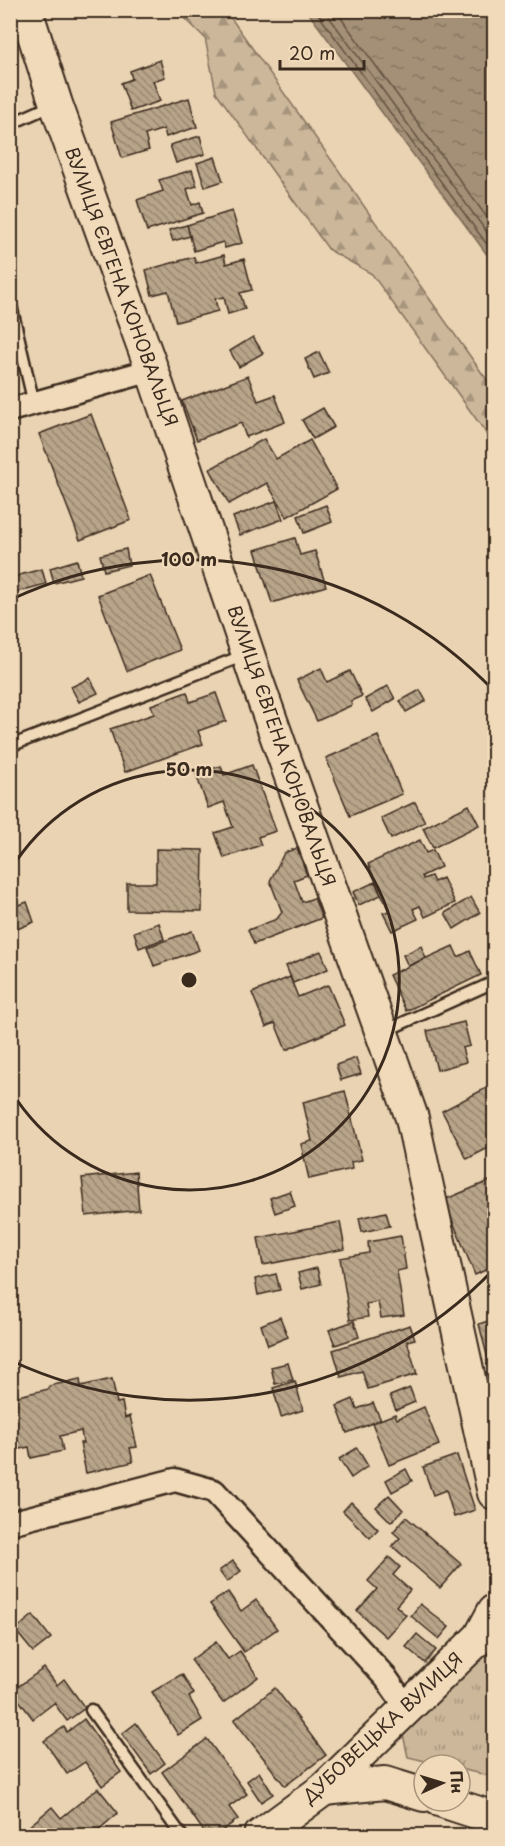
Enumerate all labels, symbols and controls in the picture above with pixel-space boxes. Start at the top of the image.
scale bar [280,33,364,71]
text: 20 m [289,39,335,66]
street label: ВУЛИЦЯ ЄВГЕНА КОНОВАЛЬЦЯ [59,143,186,430]
text: 100 m [161,545,217,572]
street label: ВУЛИЦЯ ЄВГЕНА КОНОВАЛЬЦЯ [222,601,343,890]
text: 50 m [166,755,212,782]
centre of rings [179,970,199,990]
street label: ДУБОВЕЦЬКА ВУЛИЦЯ [295,1645,468,1809]
north arrow [412,1753,472,1813]
text: Пн [445,1769,471,1794]

